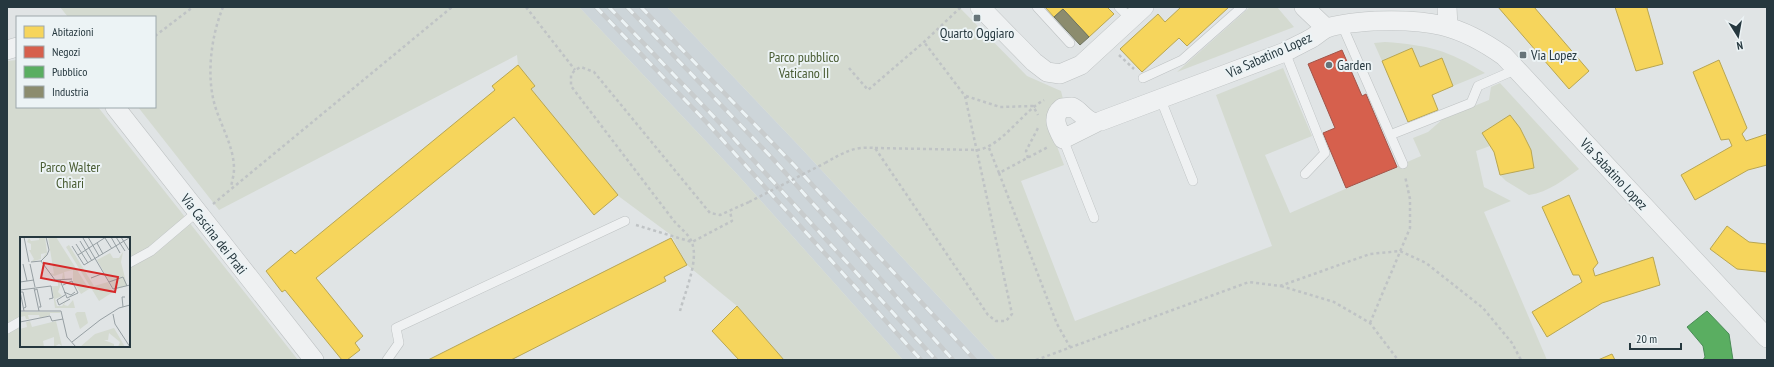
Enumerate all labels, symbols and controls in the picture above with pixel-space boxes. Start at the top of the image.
marker: Quarto Oggiaro [972,13,982,23]
legend [16,16,156,108]
north arrow [1718,16,1758,56]
text: Abitazioni [52,24,94,39]
place label: Quarto Oggiaro [940,24,1014,42]
street label: Via Sabatino Lopez [1223,28,1314,82]
text: N [1736,38,1744,53]
text: Negozi [52,44,80,59]
place label: Via Lopez [1530,46,1577,64]
park label: Parco pubblico Vaticano II [769,48,839,82]
marker: Via Lopez [1518,50,1528,60]
place label: Garden [1337,56,1371,74]
marker: Garden [1324,60,1334,70]
text: Pubblico [52,64,87,79]
text: Industria [52,84,89,99]
street label: Via Sabatino Lopez [1576,134,1652,214]
park label: Parco Walter Chiari [40,158,100,192]
street label: Via Cascina dei Prati [176,189,251,278]
inset map [20,237,130,347]
scale bar [1630,325,1681,351]
text: 20 m [1636,331,1657,346]

